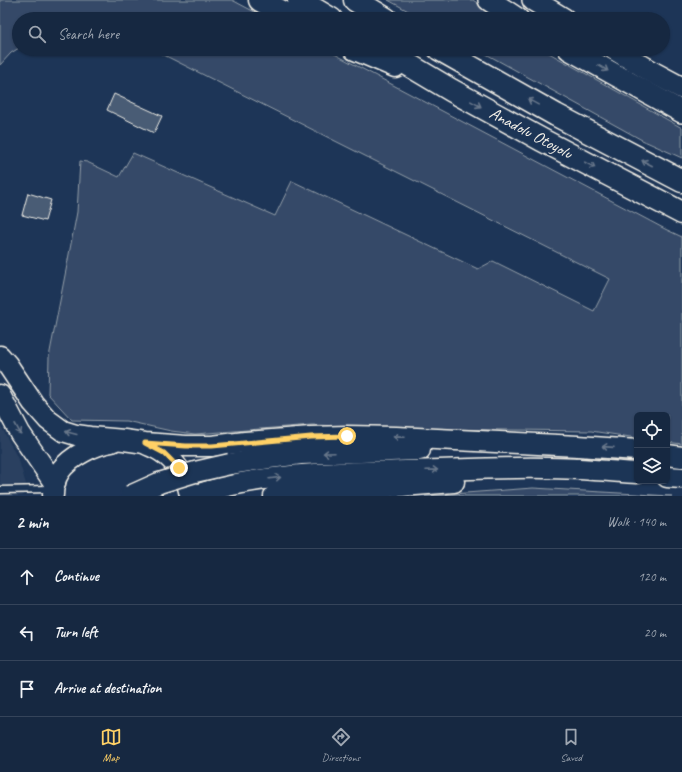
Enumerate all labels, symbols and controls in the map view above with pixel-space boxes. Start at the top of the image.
search box [12,12,670,56]
icon: search [26,23,48,45]
text: Search here [58,25,119,44]
one-way arrow [597,65,609,73]
one-way arrow [527,97,539,105]
one-way arrow [470,100,482,108]
street label: Anadolu Otoyolu [486,102,578,164]
one-way arrow [641,159,653,166]
one-way arrow [584,162,596,169]
map controls [634,412,670,484]
button: locate [634,412,670,448]
one-way arrow [15,423,23,435]
route start [338,427,356,445]
one-way arrow [65,429,78,436]
one-way arrow [393,433,406,441]
one-way arrow [602,444,615,451]
button: layers [634,448,670,484]
one-way arrow [323,449,336,456]
route end [170,459,188,477]
one-way arrow [425,466,438,474]
one-way arrow [268,474,281,482]
text: 2 min [16,512,49,533]
text: Walk · 140 m [607,514,666,530]
icon: ahead [16,566,38,588]
text: Continue [54,567,99,586]
text: 120 m [638,569,666,585]
icon: left [16,622,38,644]
text: Turn left [54,623,97,642]
text: 20 m [644,625,666,641]
icon: arrive [16,678,38,700]
text: Arrive at destination [54,679,161,698]
tab: Map [100,726,122,764]
tab: Directions [322,726,360,764]
tab: Saved [560,726,582,764]

